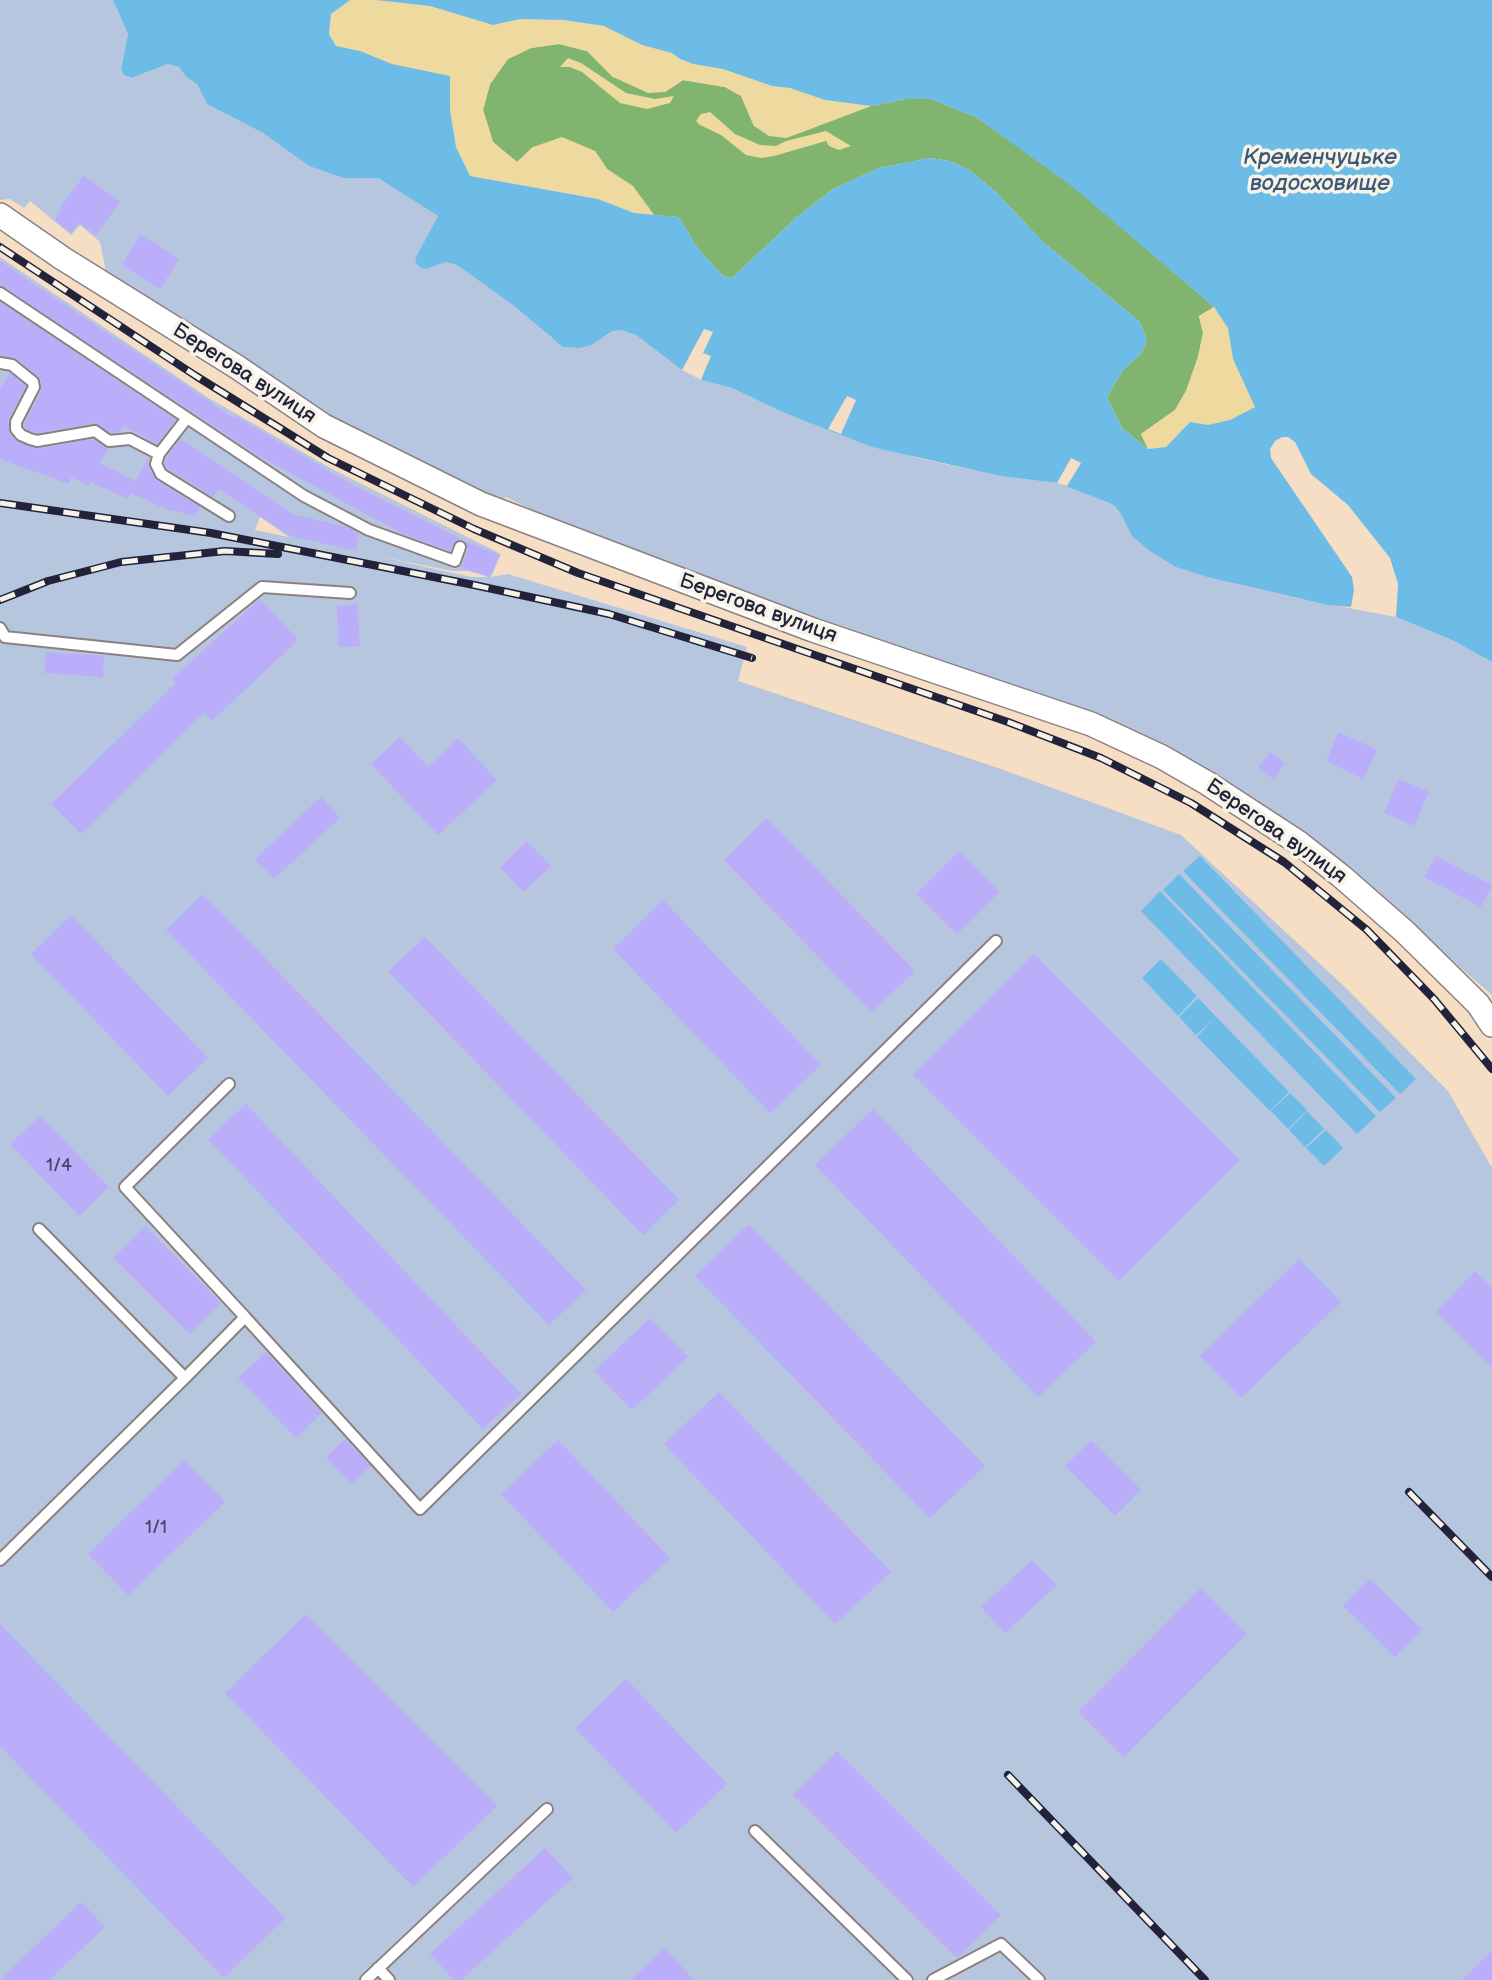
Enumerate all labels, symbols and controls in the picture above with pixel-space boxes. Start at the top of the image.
water label: Кременчуцьке водосховище [1243,144,1397,198]
street label: Берегова вулиця [168,318,320,430]
street label: Берегова вулиця [676,569,840,649]
street label: Берегова вулиця [1201,774,1351,890]
house number: 1/4 [46,1155,72,1177]
house number: 1/1 [145,1517,167,1539]

